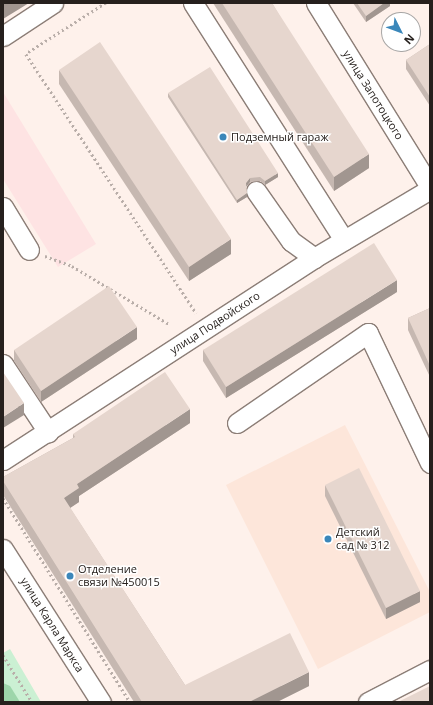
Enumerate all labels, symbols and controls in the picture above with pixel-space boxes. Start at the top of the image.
north arrow [381,12,421,52]
text: N [401,31,418,48]
street label: улица Запотоцкого [340,48,406,142]
place label: Подземный гараж [231,130,329,144]
marker: Подземный гараж [218,132,228,142]
street label: улица Подвойского [168,289,262,357]
place label: Детский сад № 312 [336,526,389,552]
marker: Детский сад № 312 [323,534,333,544]
place label: Отделение связи №450015 [78,563,160,589]
marker: Отделение связи №450015 [65,571,75,581]
street label: улица Карла Маркса [17,575,87,675]

